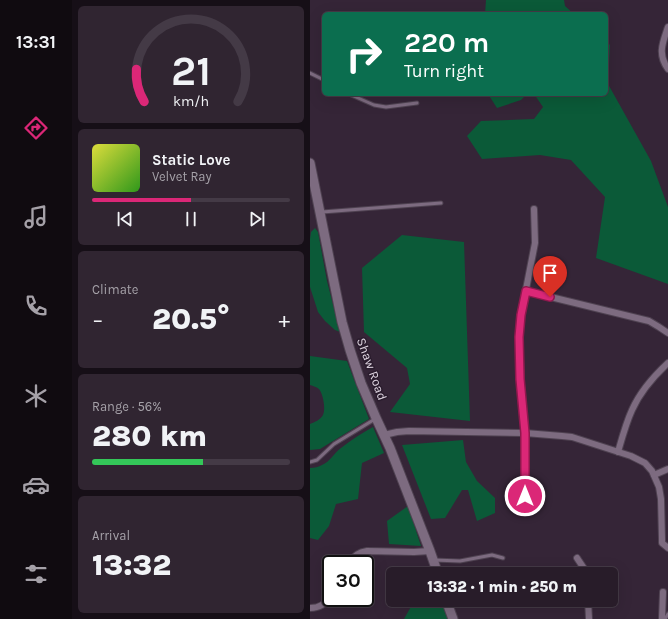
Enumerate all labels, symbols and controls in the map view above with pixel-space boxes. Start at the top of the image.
text: 220 m [404,26,489,59]
icon: right [338,28,390,80]
text: 13:31 [16,31,56,53]
text: 21 [171,47,211,95]
text: Turn right [404,60,484,82]
text: km/h [173,93,209,110]
icon: directions [22,114,50,142]
text: Static Love [152,151,230,169]
text: Velvet Ray [152,169,212,184]
icon: music [22,203,50,231]
icon: previous [114,208,136,230]
icon: pause [180,208,202,230]
icon: next [246,208,268,230]
pin [533,256,567,297]
icon: arrive [539,262,561,284]
text: Climate [92,282,138,297]
icon: phone [22,292,50,320]
text: 20.5° [152,301,230,337]
text: − [92,307,104,333]
text: + [278,307,290,333]
street label: Shaw Road [354,336,390,402]
icon: climate [22,382,50,410]
text: Range · 56% [92,399,162,414]
text: 280 km [92,418,207,454]
icon: car [22,471,50,499]
position arrow [504,475,546,517]
text: Arrival [92,528,130,543]
text: 13:32 [92,547,171,583]
speed limit sign: 30 [322,555,374,607]
icon: filters [22,560,50,588]
text: 13:32 · 1 min · 250 m [427,578,577,596]

